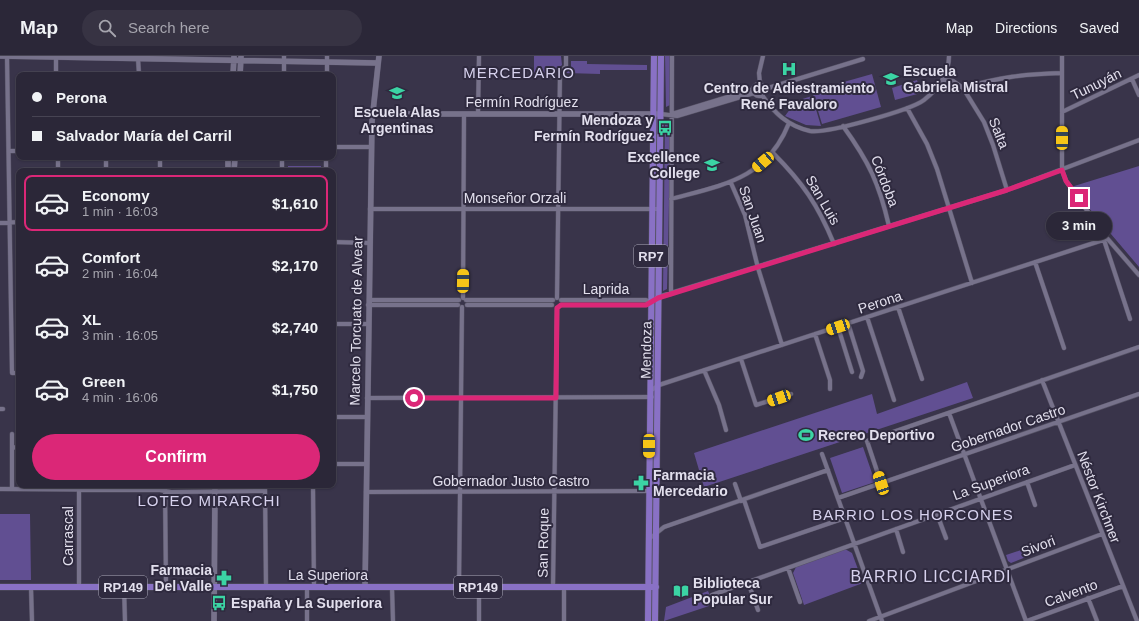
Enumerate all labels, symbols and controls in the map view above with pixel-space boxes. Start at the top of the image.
search box [82,10,362,46]
text: Map [20,17,58,38]
icon: search [96,17,118,39]
text: Search here [128,19,210,36]
text: Map [946,20,973,36]
text: Directions [995,20,1057,36]
text: Saved [1079,20,1119,36]
hospital icon: Centro de Adiestramiento René Favaloro [780,60,798,78]
place label: Escuela Gabriela Mistral [903,63,1008,95]
district label: MERCEDARIO [463,64,575,81]
street label: Tunuyán [1068,65,1124,103]
school or university icon: Escuela Gabriela Mistral [882,70,900,88]
place label: Centro de Adiestramiento René Favaloro [704,80,874,112]
school or university icon: Escuela Alas Argentinas [388,84,406,102]
text: Perona [56,89,107,106]
street label: Fermín Rodríguez [466,94,578,110]
place label: Escuela Alas Argentinas [354,104,440,136]
place label: Mendoza y Fermín Rodríguez [534,112,653,144]
street label: Salta [986,115,1012,151]
bus stop icon: Mendoza y Fermín Rodríguez [656,119,674,137]
car [1056,126,1068,150]
text: Salvador María del Carril [56,127,232,144]
place label: Excellence College [628,149,700,181]
car [750,150,776,174]
street label: Córdoba [868,153,902,209]
school or university icon: Excellence College [703,156,721,174]
street label: San Luis [802,172,844,228]
street label: San Juan [736,183,770,245]
icon: car [34,185,70,221]
text: Economy [82,187,150,204]
route end [1070,189,1088,207]
street label: Monseñor Orzali [464,190,566,206]
text: $1,610 [272,195,318,212]
text: 1 min · 16:03 [82,204,158,219]
callout: 3 min [1046,212,1112,240]
text: 3 min [1062,218,1096,233]
street label: Marcelo Torcuato de Alvear [347,236,365,406]
road number: RP7 [634,245,668,267]
icon: car [34,247,70,283]
text: Comfort [82,249,140,266]
text: $2,170 [272,257,318,274]
text: 2 min · 16:04 [82,266,158,281]
car [457,269,469,293]
street label: Laprida [583,281,630,297]
street label: Perona [856,287,904,317]
icon: car [34,309,70,345]
text: XL [82,311,101,328]
car [825,318,851,336]
text: $2,740 [272,319,318,336]
street label: Mendoza [637,321,655,379]
text: 3 min · 16:05 [82,328,158,343]
icon: car [34,371,70,407]
text: Green [82,373,125,390]
text: $1,750 [272,381,318,398]
car [766,388,792,408]
route start [405,389,423,407]
text: 4 min · 16:06 [82,390,158,405]
street label: Gobernador Castro [949,401,1067,455]
sports icon: Recreo Deportivo [797,426,815,444]
place label: Recreo Deportivo [818,427,935,443]
button: Confirm [32,434,320,480]
car [643,434,655,458]
street label: Néstor Kirchner [1074,449,1124,546]
street label: La Superiora [951,461,1032,503]
place label: Farmacia Mercedario [653,467,728,499]
car [872,470,890,496]
street label: Gobernador Justo Castro [432,473,590,489]
pharmacy icon: Farmacia Mercedario [632,474,650,492]
district label: LOTEO MIRARCHI [137,492,281,509]
street label: Carrascal [60,506,76,566]
district label: BARRIO LOS HORCONES [812,506,1014,523]
street label: San Roque [534,508,552,578]
street label: Sivori [1019,532,1057,560]
place label: Farmacia Del Valle [151,562,212,594]
street label: La Superiora [288,567,368,583]
district label: BARRIO LICCIARDI [851,568,1011,585]
pharmacy icon: Farmacia Del Valle [215,569,233,587]
place label: Biblioteca Popular Sur [693,575,773,607]
road number: RP149 [99,576,147,598]
road number: RP149 [454,576,502,598]
street label: Calvento [1042,576,1100,610]
library icon: Biblioteca Popular Sur [672,582,690,600]
bus stop icon: España y La Superiora [210,594,228,612]
place label: España y La Superiora [231,595,382,611]

